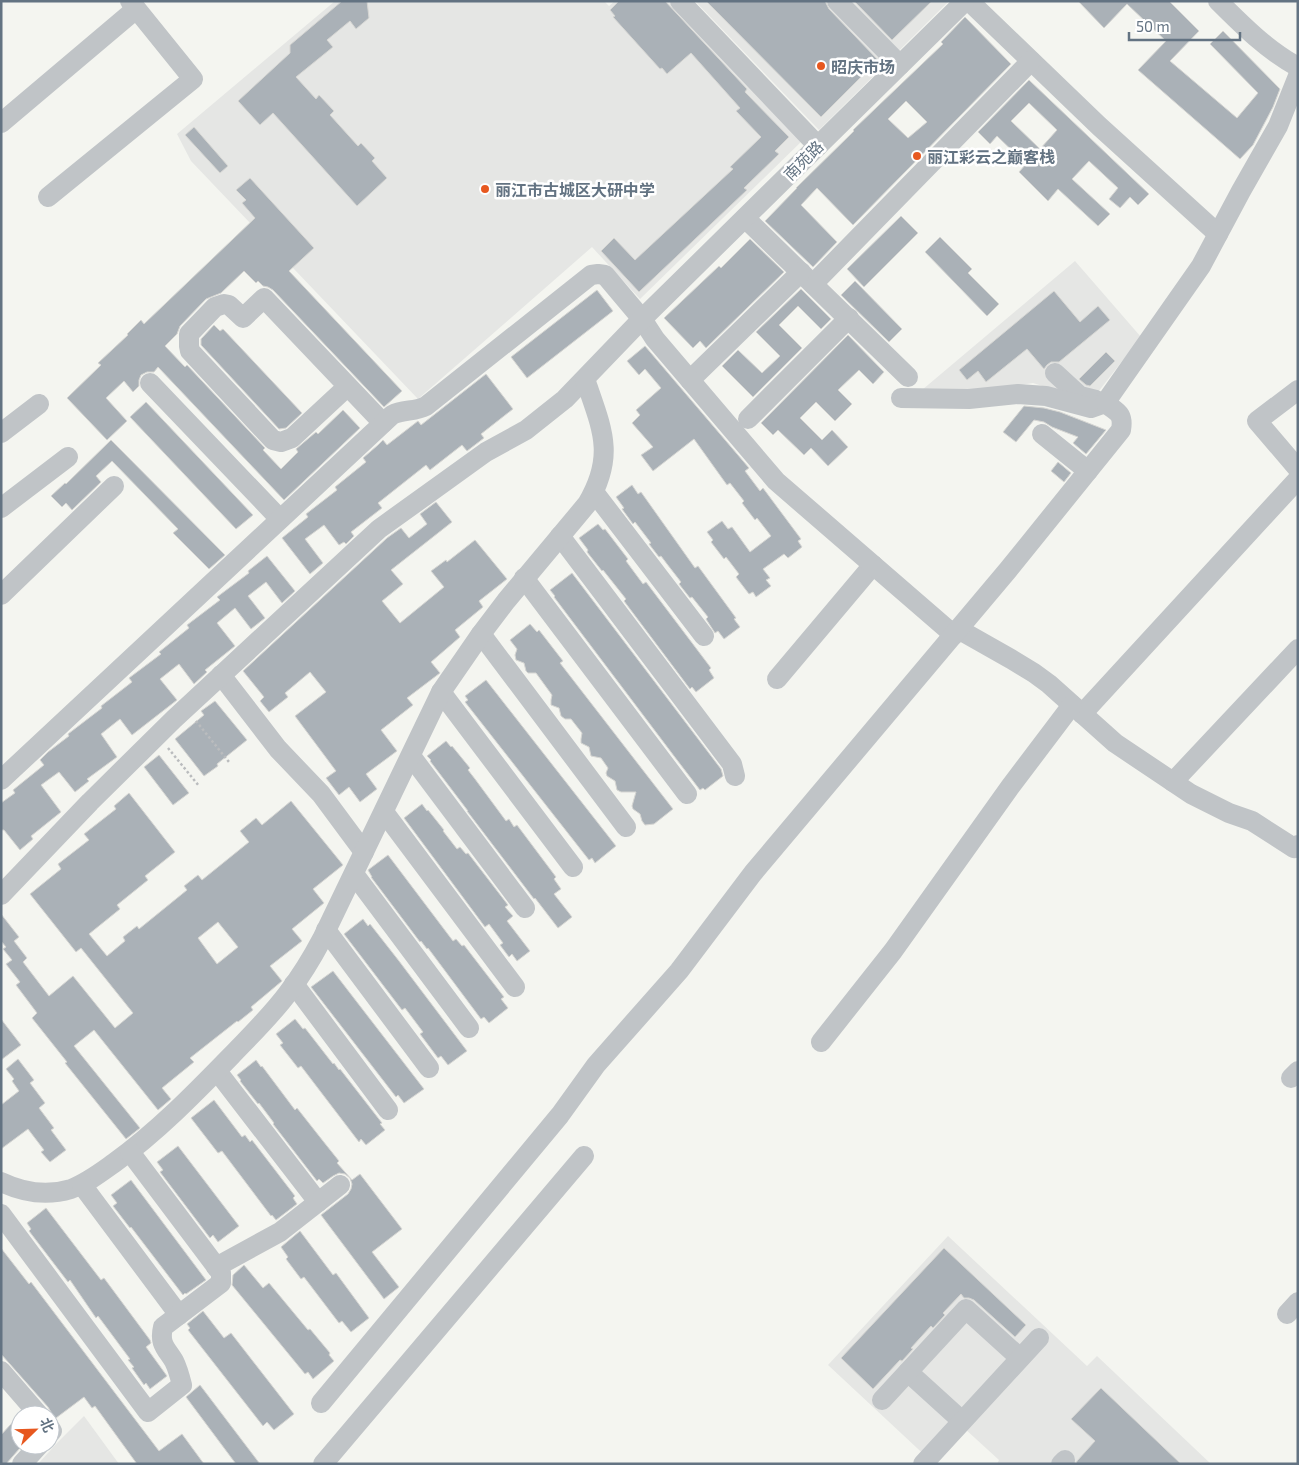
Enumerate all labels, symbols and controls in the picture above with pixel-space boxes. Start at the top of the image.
scale bar [1129,10,1240,42]
text: 50 m [1136,17,1170,35]
place label: 昭庆市场 [831,57,895,76]
marker: 昭庆市场 [815,60,827,72]
street label: 南苑路 [779,136,827,184]
place label: 丽江彩云之巅客栈 [927,147,1055,166]
marker: 丽江彩云之巅客栈 [911,150,923,162]
place label: 丽江市古城区大研中学 [495,180,655,199]
marker: 丽江市古城区大研中学 [479,183,491,195]
north arrow [10,1405,60,1455]
text: 北 [37,1415,58,1434]

